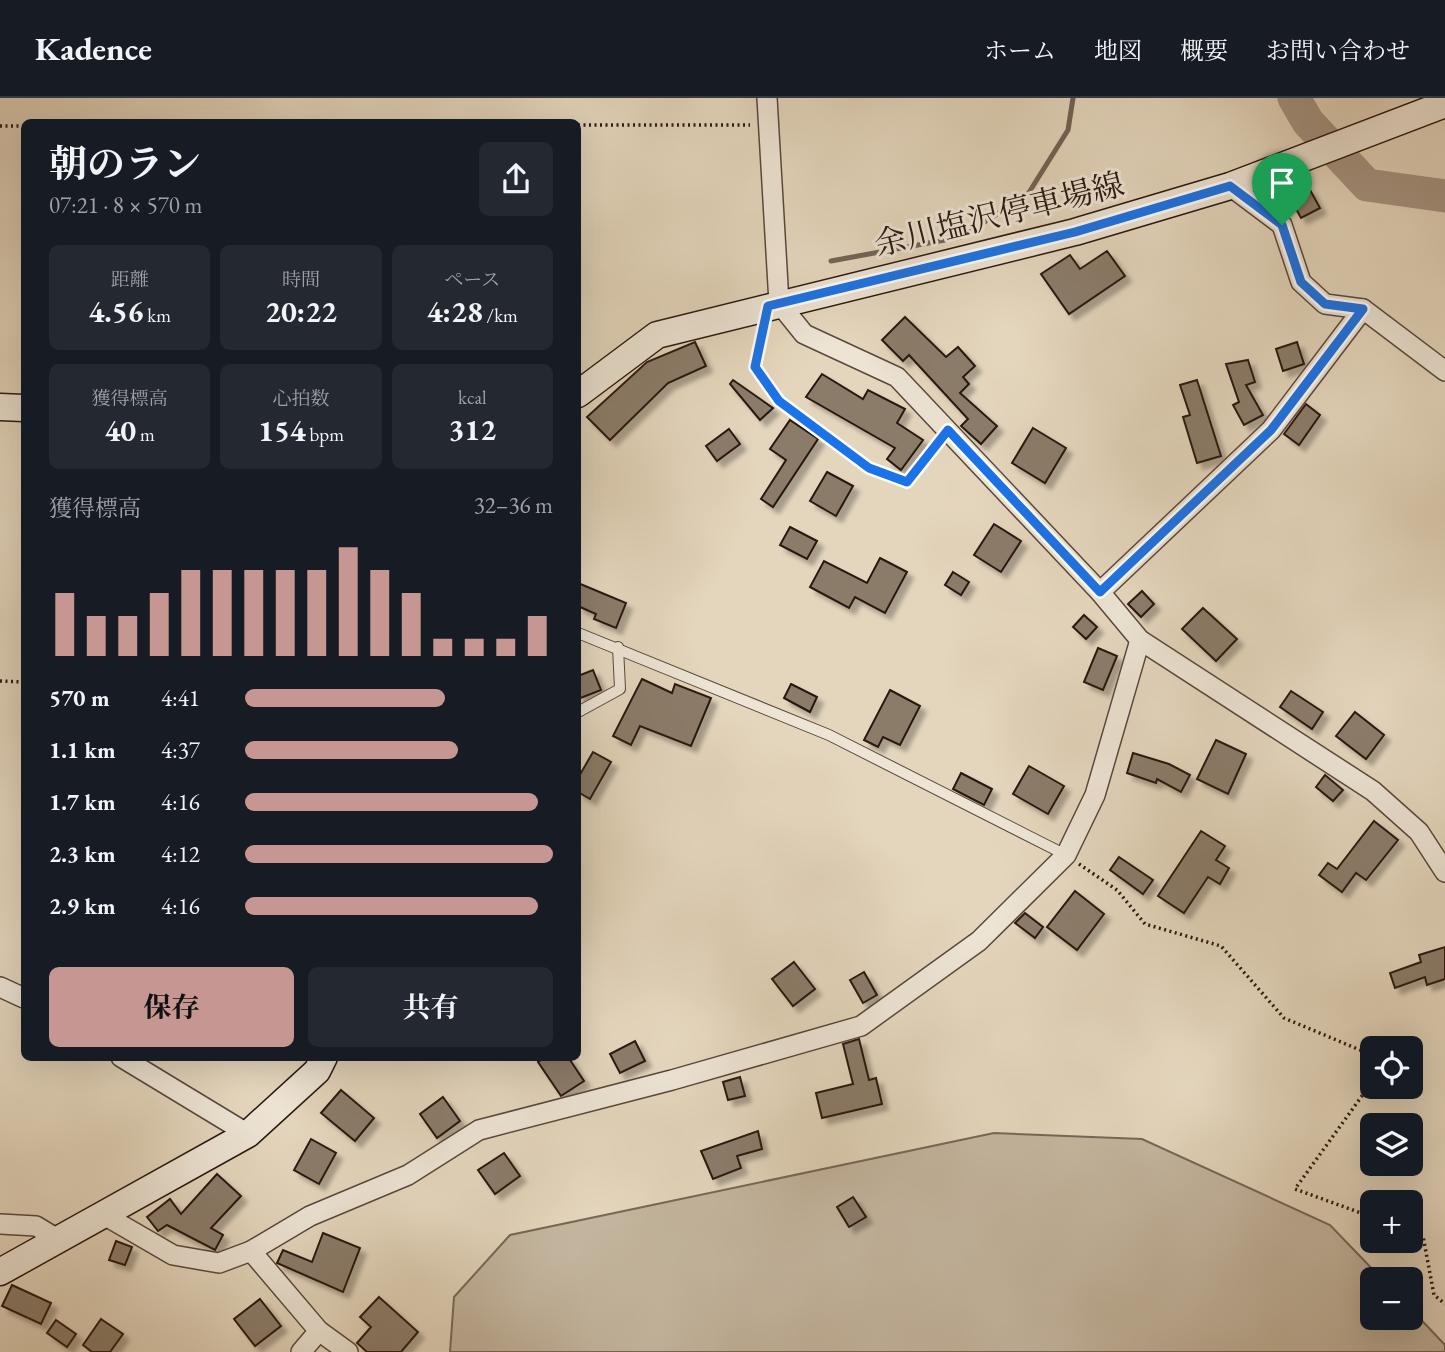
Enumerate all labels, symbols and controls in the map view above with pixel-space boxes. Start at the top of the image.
text: Kadence [35,27,152,70]
text: ホーム [984,35,1056,66]
text: 地図 [1094,35,1142,66]
text: 概要 [1180,35,1228,66]
text: お問い合わせ [1266,35,1410,66]
text: 朝のラン [49,139,201,188]
button: share [479,142,553,216]
pin [1252,153,1312,225]
street label: 余川塩沢停車場線 [870,163,1128,265]
icon: arrive [1263,164,1301,202]
text: 07:21 · 8 × 570 m [49,190,202,220]
text: 距離 [111,267,149,292]
text: 時間 [282,267,320,292]
text: ペース [444,267,500,292]
text: 4.56 [88,292,143,331]
text: 20:22 [265,292,337,331]
text: 4:28 [427,292,483,331]
text: km [143,303,171,328]
text: /km [483,303,518,328]
text: kcal [458,385,487,410]
text: 獲得標高 [92,386,168,411]
text: 心拍数 [272,386,330,411]
text: 312 [449,410,496,449]
text: 40 [104,411,136,450]
text: 154 [258,411,306,450]
text: m [136,422,155,447]
text: bpm [306,422,344,447]
text: 32–36 m [474,490,553,520]
text: 獲得標高 [49,493,141,523]
text: 570 m [49,683,110,713]
text: 4:41 [161,683,200,713]
text: 1.1 km [49,735,116,765]
text: 4:37 [161,735,200,765]
text: 1.7 km [49,787,116,817]
text: 4:16 [161,787,200,817]
text: 2.3 km [49,839,116,869]
text: 4:12 [161,839,200,869]
text: 2.9 km [49,891,116,921]
text: 4:16 [161,891,200,921]
button: 保存 [49,967,294,1047]
button: 共有 [308,967,553,1047]
map controls [1360,1036,1423,1330]
button: locate [1360,1036,1423,1099]
button: layers [1360,1113,1423,1176]
button: + [1360,1190,1423,1253]
button: − [1360,1267,1423,1330]

